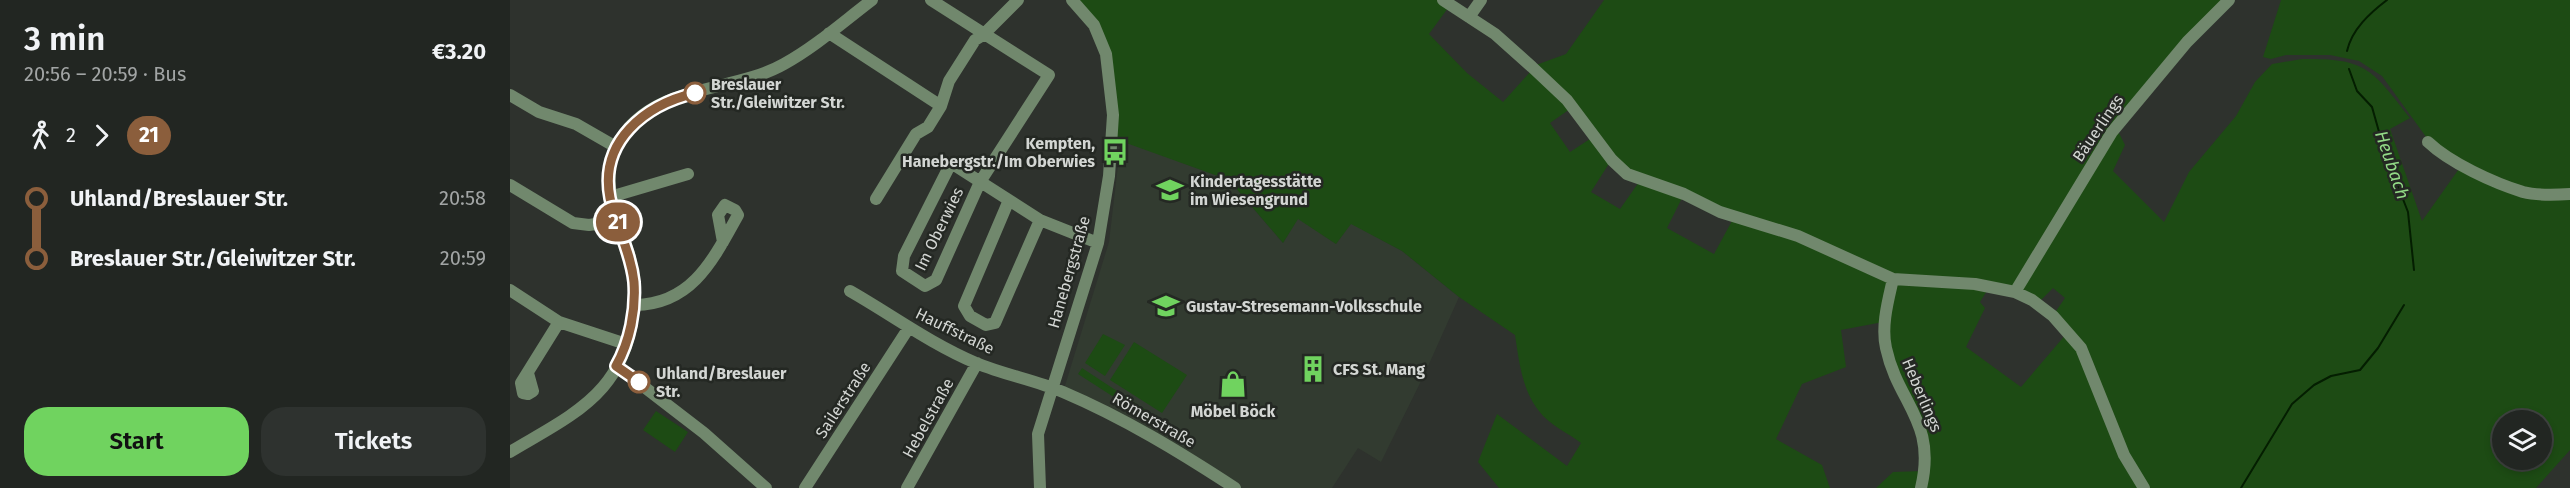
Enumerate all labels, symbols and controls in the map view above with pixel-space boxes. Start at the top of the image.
text: 3 min [24,19,105,59]
text: €3.20 [432,38,486,65]
text: 20:56 – 20:59 · Bus [24,62,186,86]
place label: Breslauer Str./Gleiwitzer Str. [711,75,845,112]
marker: Breslauer Str./Gleiwitzer Str. [684,82,706,104]
street label: Bäuerlings [2069,91,2127,165]
icon: walk [24,119,57,152]
icon: forward [85,119,118,152]
text: 21 [139,122,159,148]
text: 2 [66,123,76,147]
water label: Heubach [2370,128,2414,202]
place label: Kempten, Hanebergstr./Im Oberwies [902,134,1095,171]
bus stop icon: Kempten, Hanebergstr./Im Oberwies [1100,137,1130,167]
place label: Kindertagesstätte im Wiesengrund [1190,172,1322,209]
school or university icon: Kindertagesstätte im Wiesengrund [1155,175,1185,205]
street label: Im Oberwies [911,184,967,274]
text: Uhland/Breslauer Str. [70,185,288,212]
text: 20:58 [439,186,486,210]
line badge: 21 [591,202,645,242]
text: 21 [608,209,628,235]
street label: Hanebergstraße [1044,214,1094,330]
text: Breslauer Str./Gleiwitzer Str. [70,245,356,272]
text: 20:59 [440,246,486,270]
school or university icon: Gustav-Stresemann-Volksschule [1151,291,1181,321]
place label: Gustav-Stresemann-Volksschule [1186,297,1422,316]
street label: Hauffstraße [912,304,998,358]
building icon: CFS St. Mang [1298,354,1328,384]
street label: Heberlings [1898,355,1946,435]
street label: Sailerstraße [811,358,875,442]
place label: CFS St. Mang [1333,360,1425,379]
place label: Uhland/Breslauer Str. [656,364,787,401]
shop icon: Möbel Böck [1218,369,1248,399]
marker: Uhland/Breslauer Str. [628,371,650,393]
street label: Hebelstraße [898,375,958,461]
street label: Römerstraße [1109,389,1199,451]
place label: Möbel Böck [1191,402,1275,421]
button: Start [24,407,249,476]
button: Tickets [261,407,486,476]
map controls [2492,410,2552,470]
button: layers [2492,410,2552,470]

